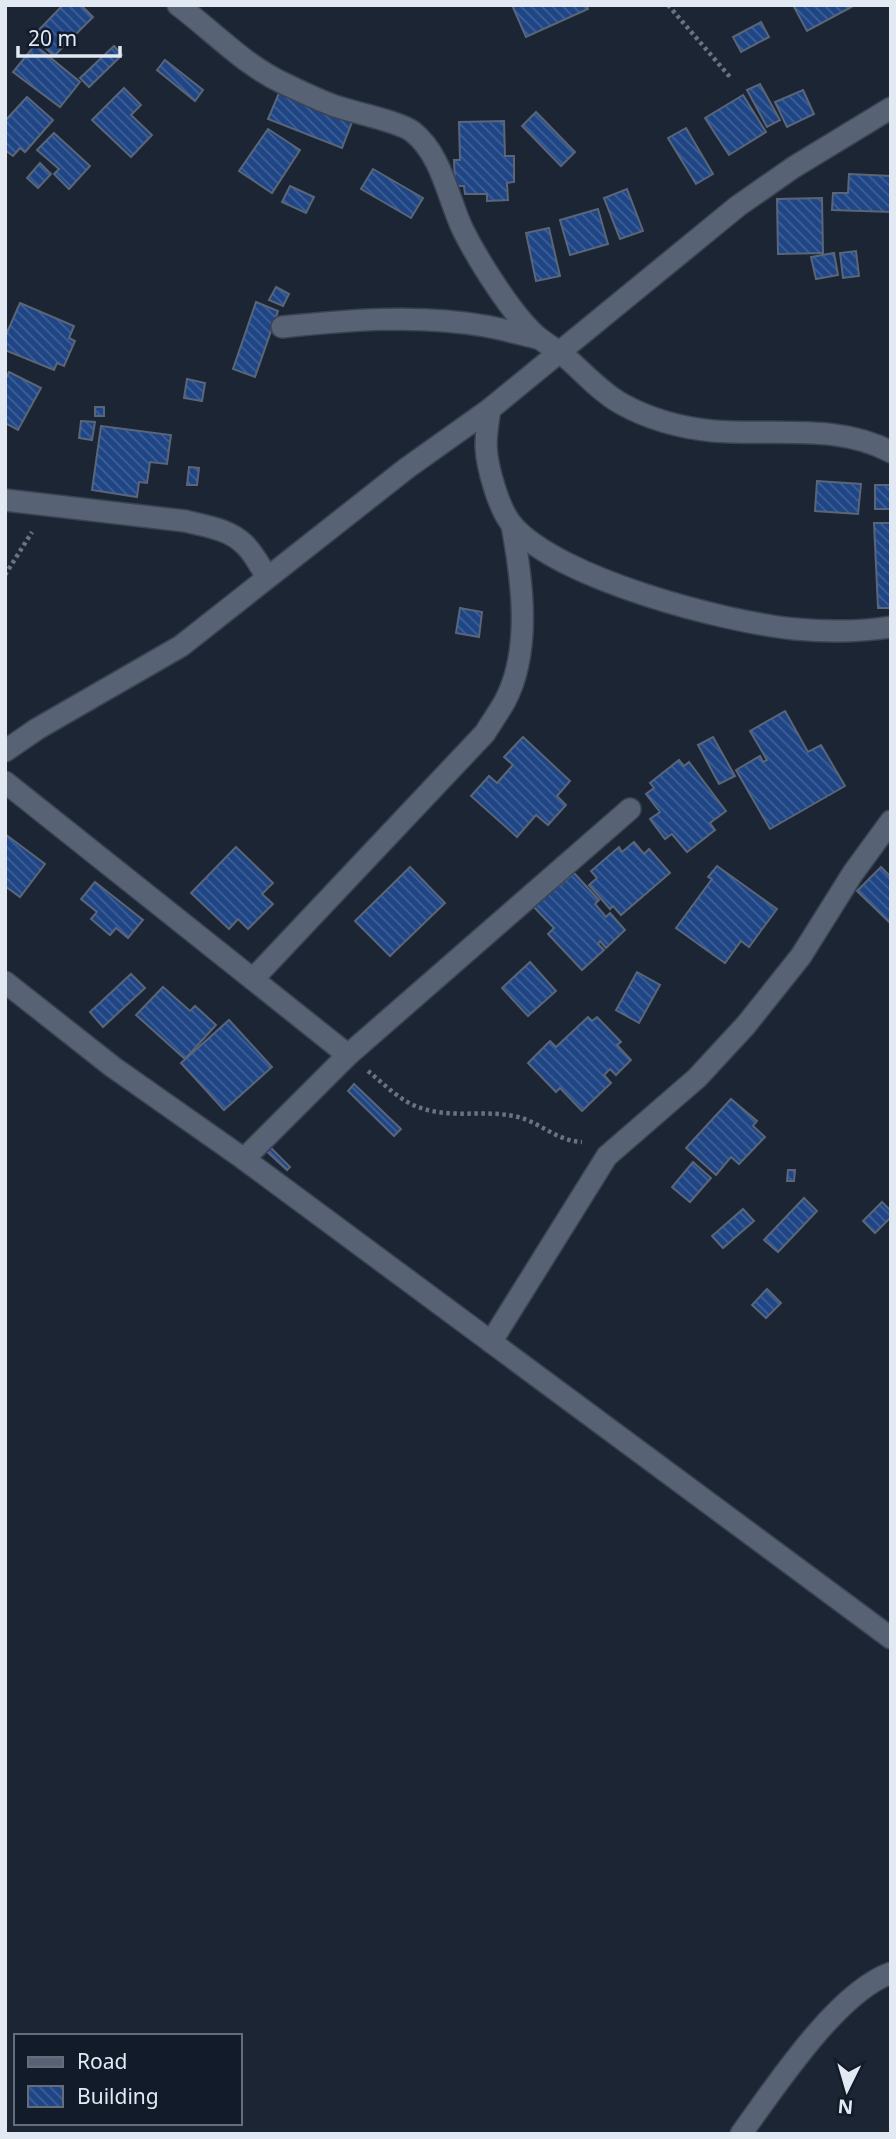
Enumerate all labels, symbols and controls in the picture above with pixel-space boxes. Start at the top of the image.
scale bar [18,14,119,58]
text: 20 m [28,24,77,52]
legend [14,2034,242,2125]
text: Road [77,2047,127,2075]
north arrow [812,2055,882,2125]
text: Building [77,2082,159,2110]
text: N [837,2093,854,2121]

